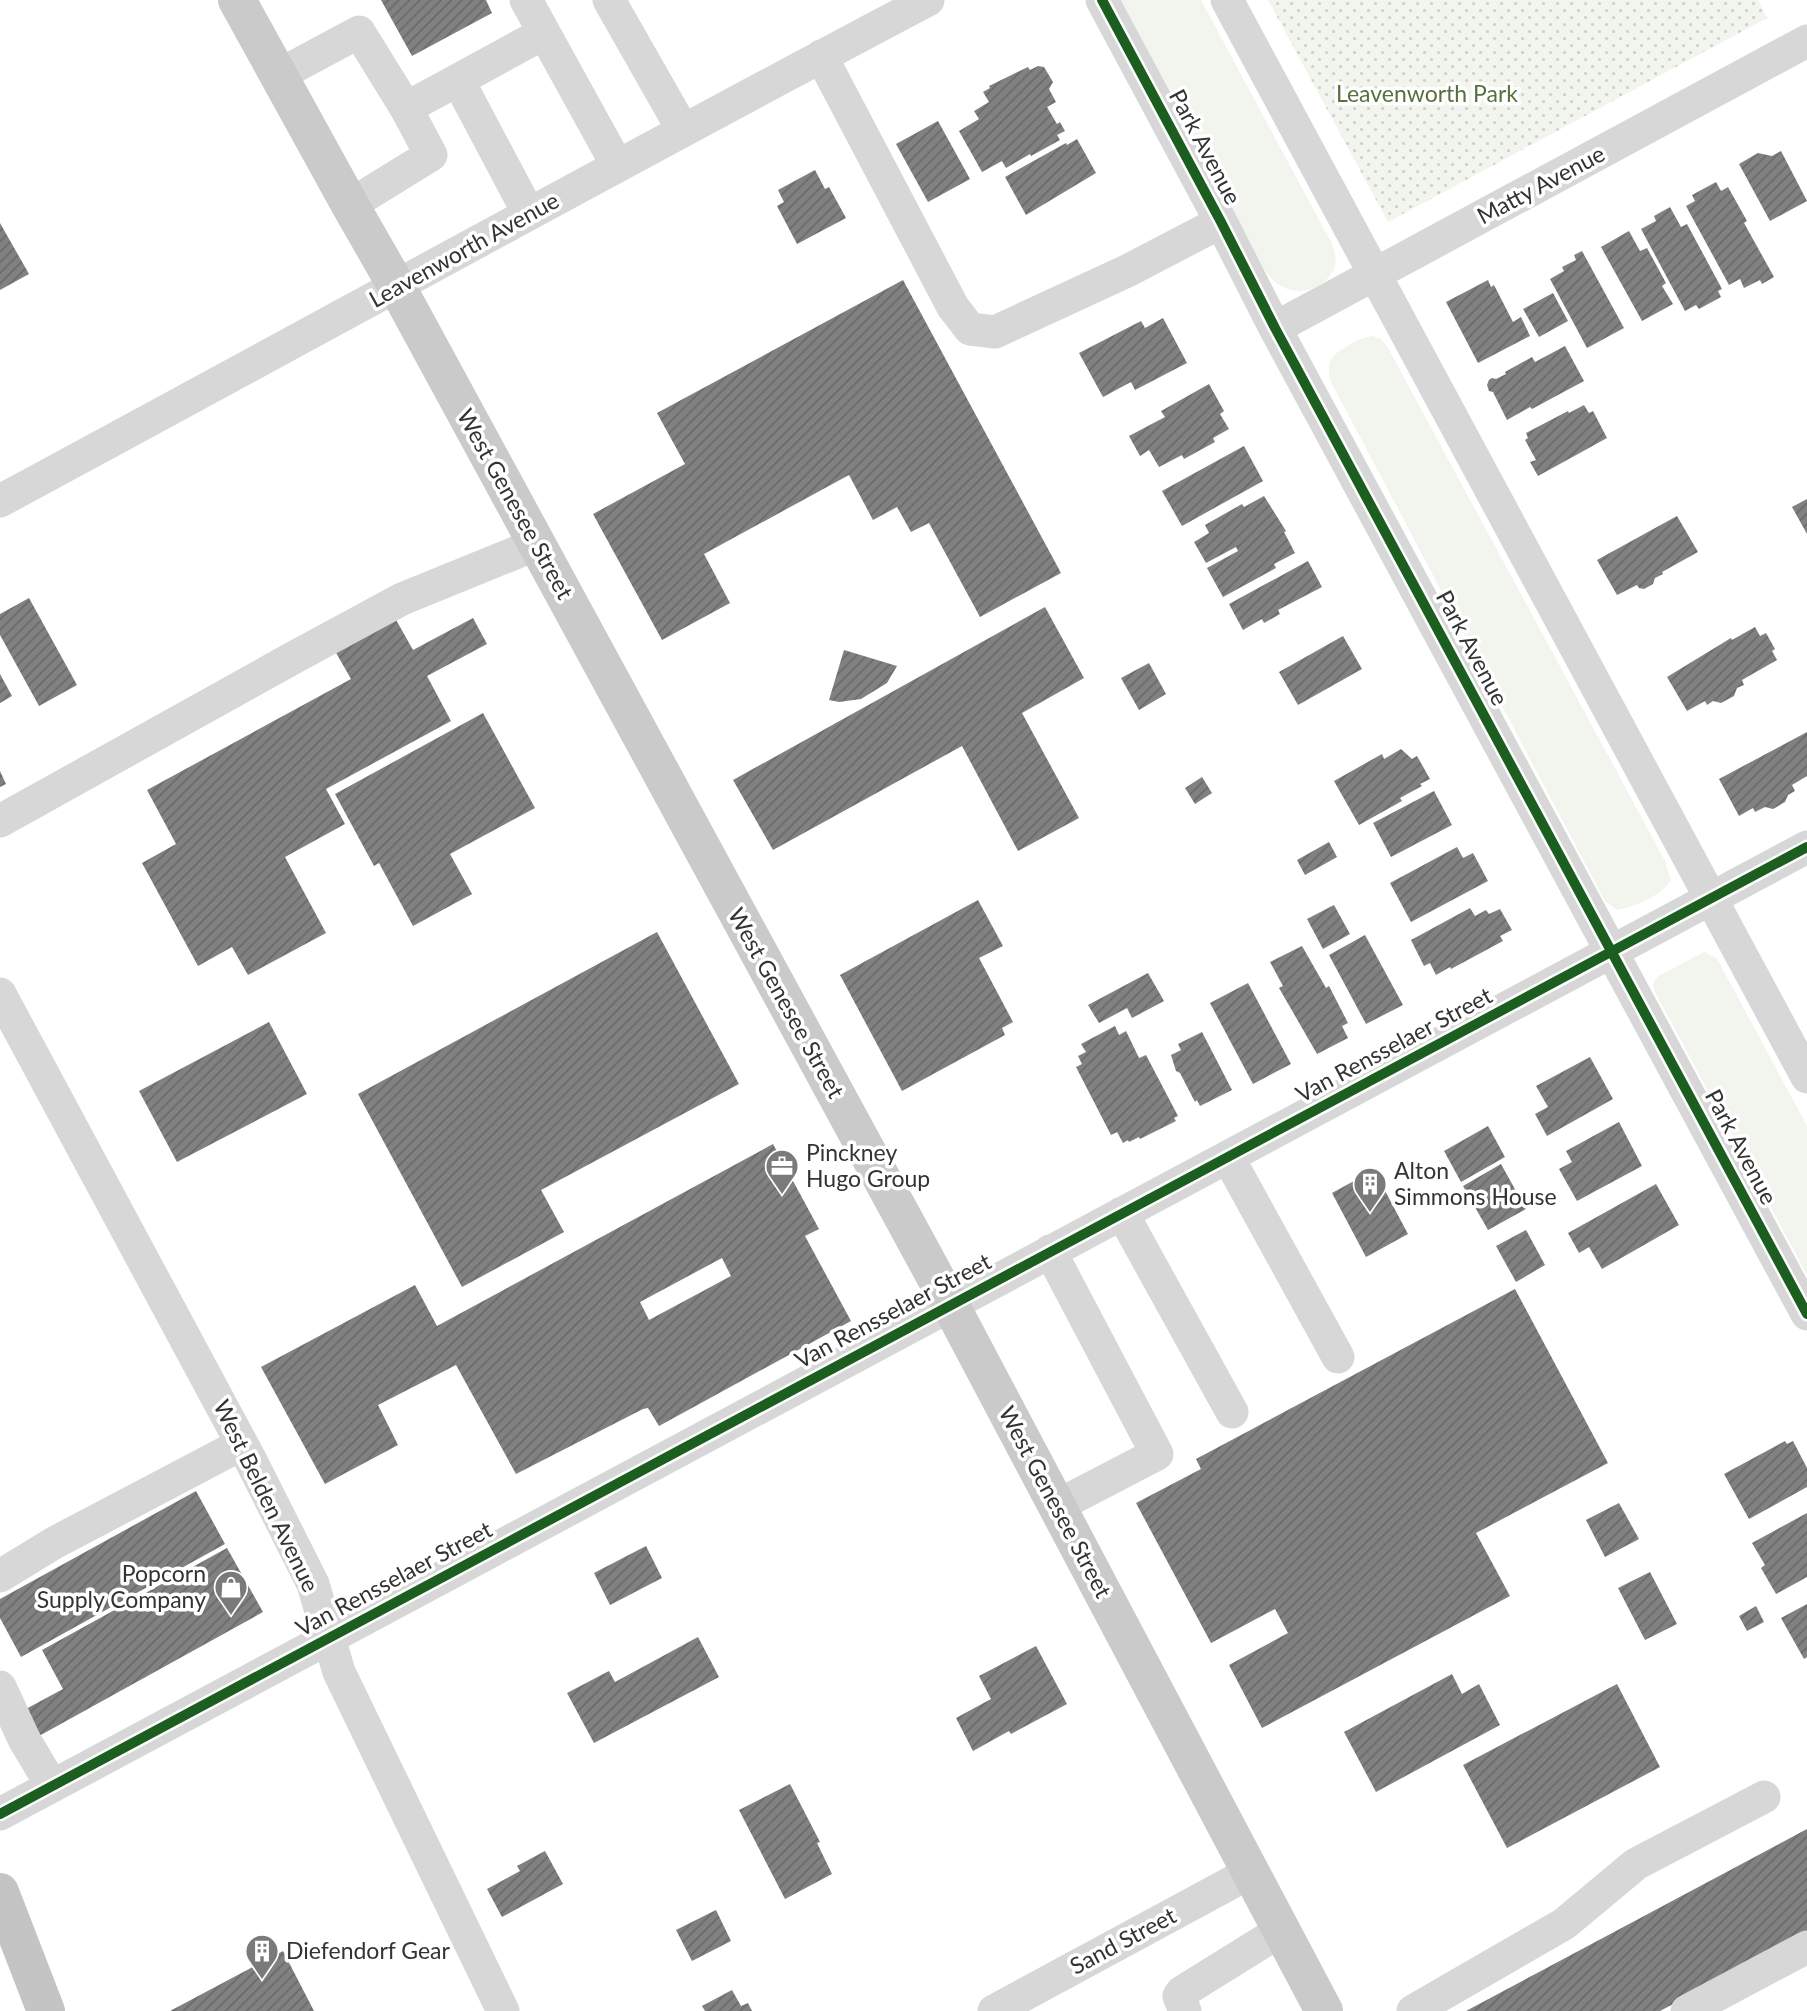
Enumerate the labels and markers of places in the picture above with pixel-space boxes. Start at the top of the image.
place label: Pinckney Hugo Group [806,1138,930,1192]
office icon: Pinckney Hugo Group [763,1147,801,1196]
place label: Alton Simmons House [1394,1156,1557,1210]
building icon: Alton Simmons House [1351,1165,1389,1214]
place label: Popcorn Supply Company [37,1559,206,1613]
shop icon: Popcorn Supply Company [212,1568,250,1617]
building icon: Diefendorf Gear [243,1932,281,1981]
place label: Diefendorf Gear [286,1936,451,1964]

